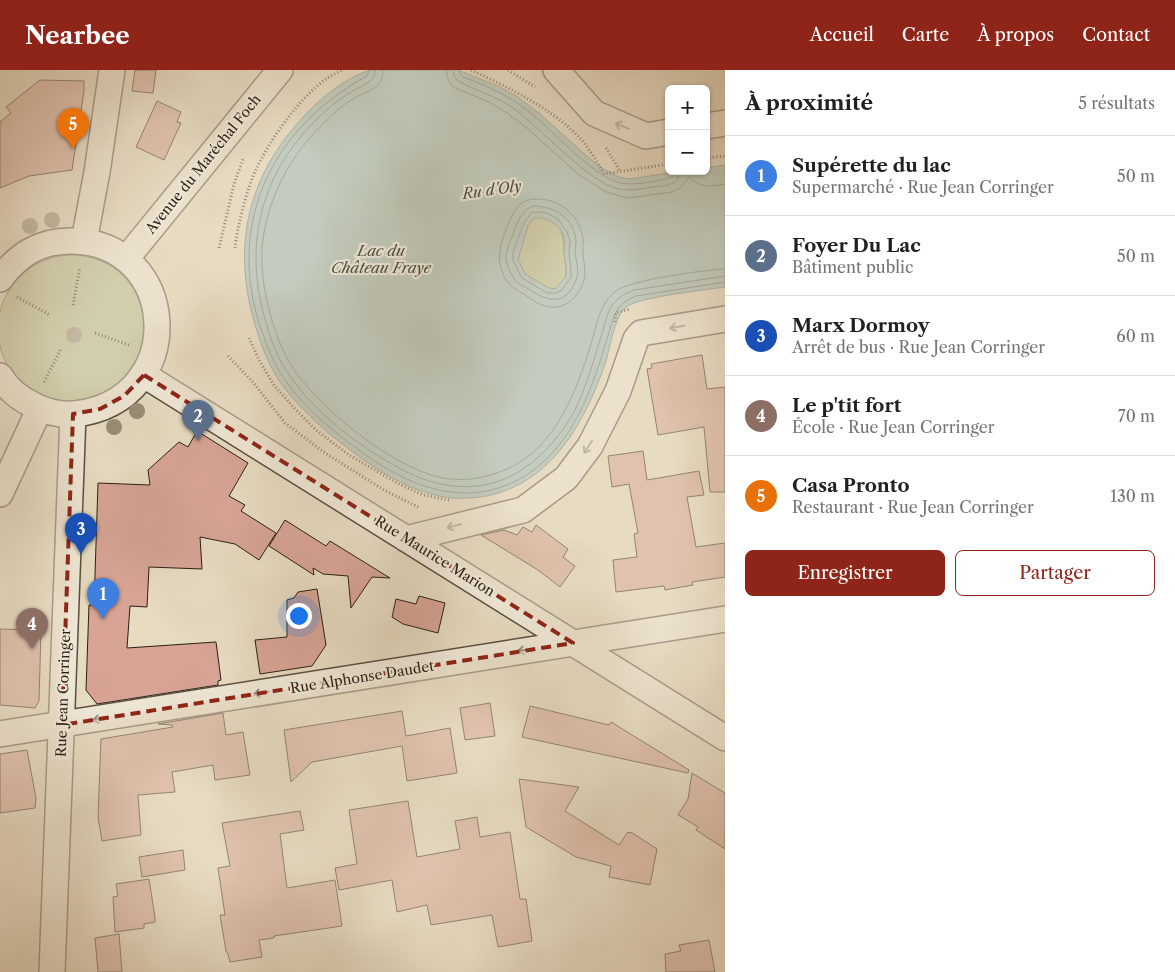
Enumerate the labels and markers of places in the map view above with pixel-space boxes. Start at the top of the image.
pin: 5 [57,108,89,149]
pin: 2 [182,400,214,441]
pin: 3 [65,513,97,554]
pin: 1 [87,578,119,619]
pin: 4 [16,608,48,649]

